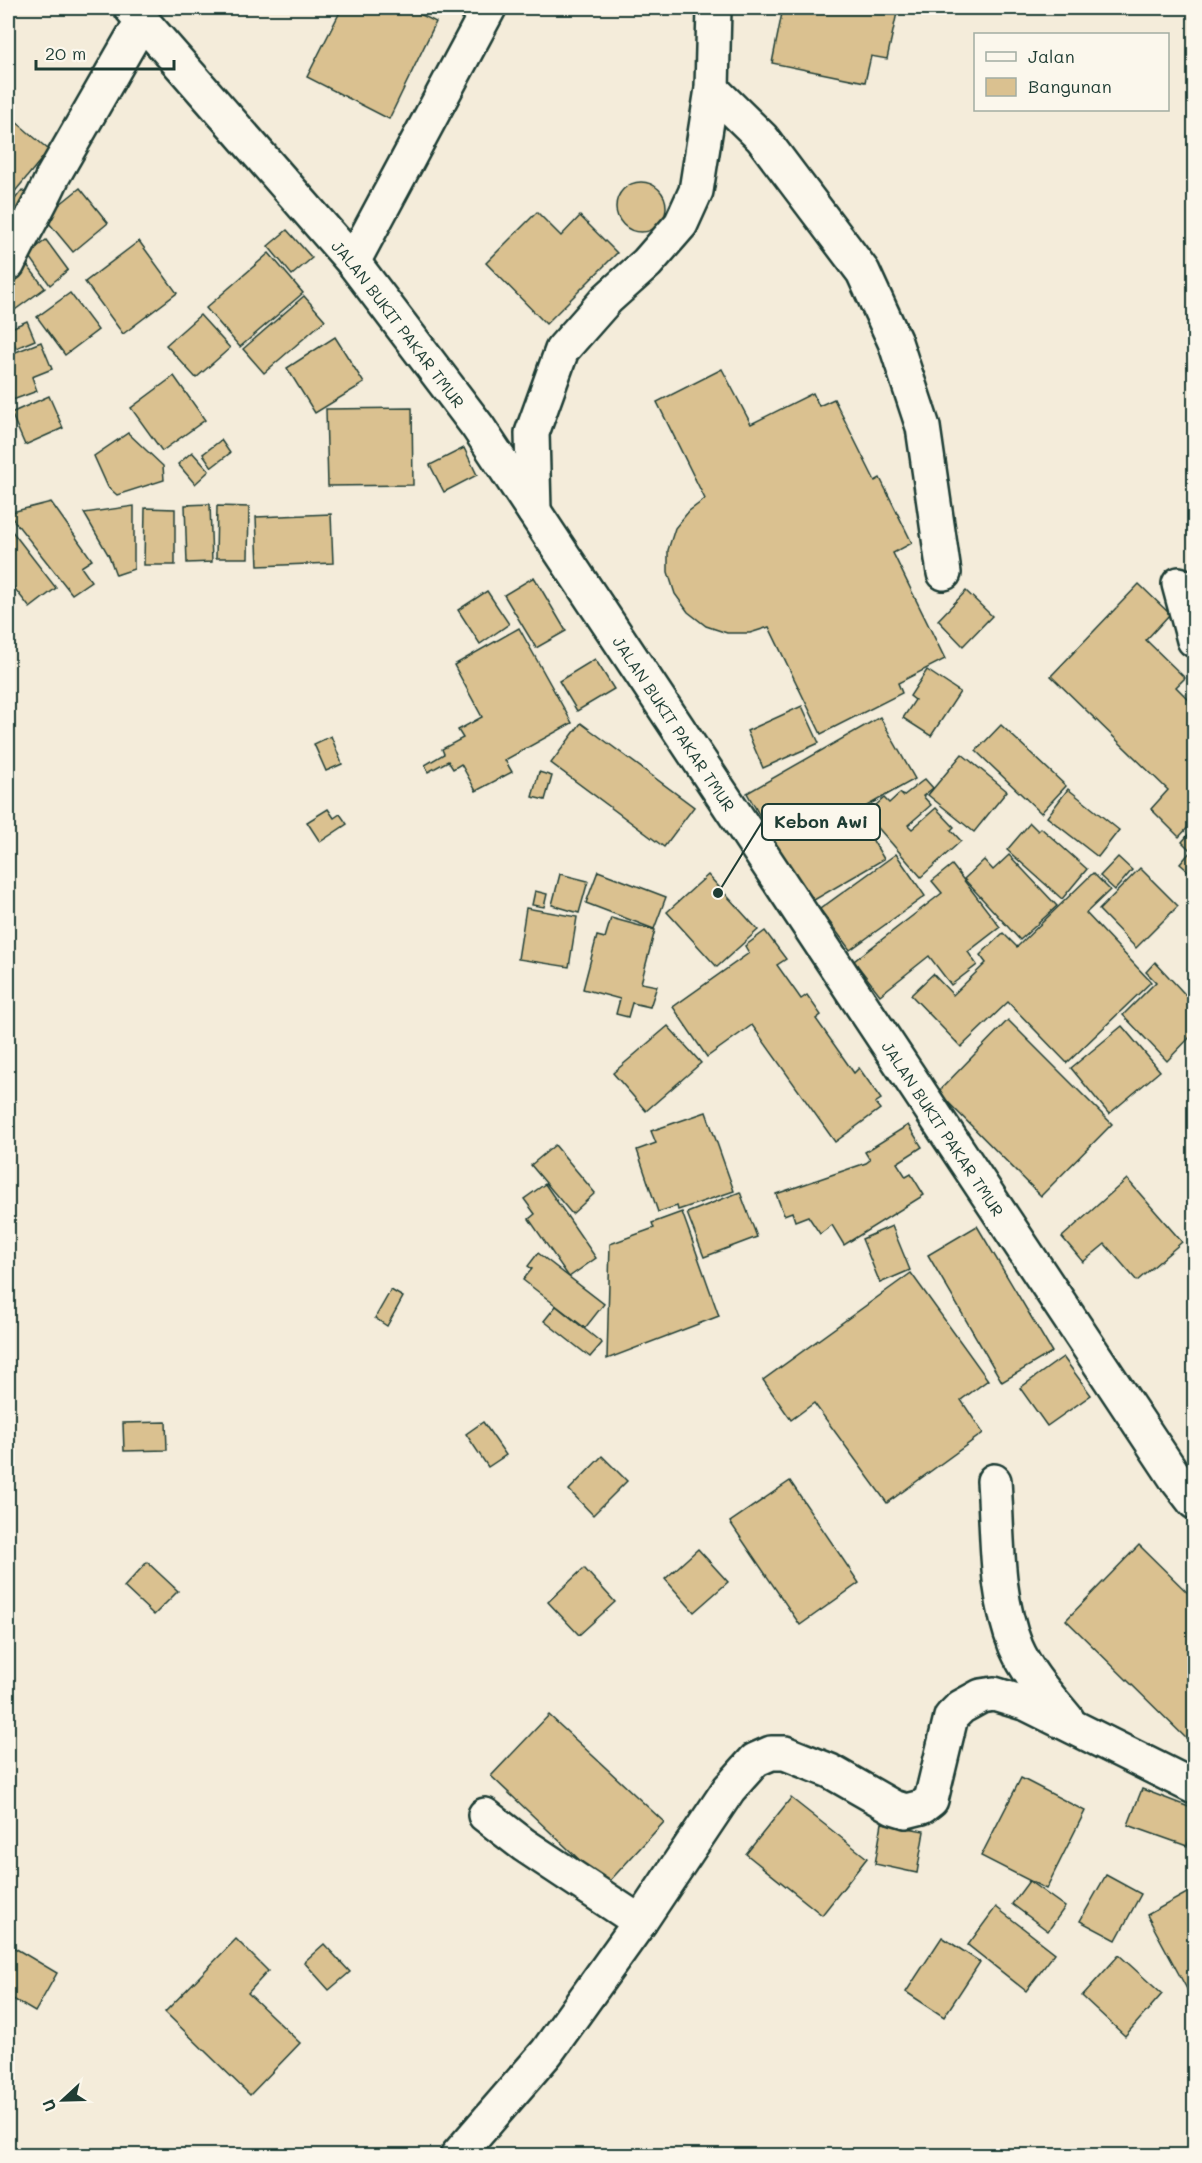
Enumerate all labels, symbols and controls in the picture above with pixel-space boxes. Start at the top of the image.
scale bar [36,33,174,71]
legend [974,33,1169,111]
text: 20 m [45,41,86,65]
text: Jalan [1028,44,1075,68]
text: Bangunan [1028,74,1112,98]
street label: JALAN BUKIT PAKAR TMUR [328,235,470,412]
street label: JALAN BUKIT PAKAR TMUR [609,632,740,815]
callout: Kebon Awi [762,804,880,840]
text: Kebon Awi [774,809,868,833]
street label: JALAN BUKIT PAKAR TMUR [878,1037,1009,1220]
north arrow [33,2070,93,2130]
text: U [37,2097,60,2115]

